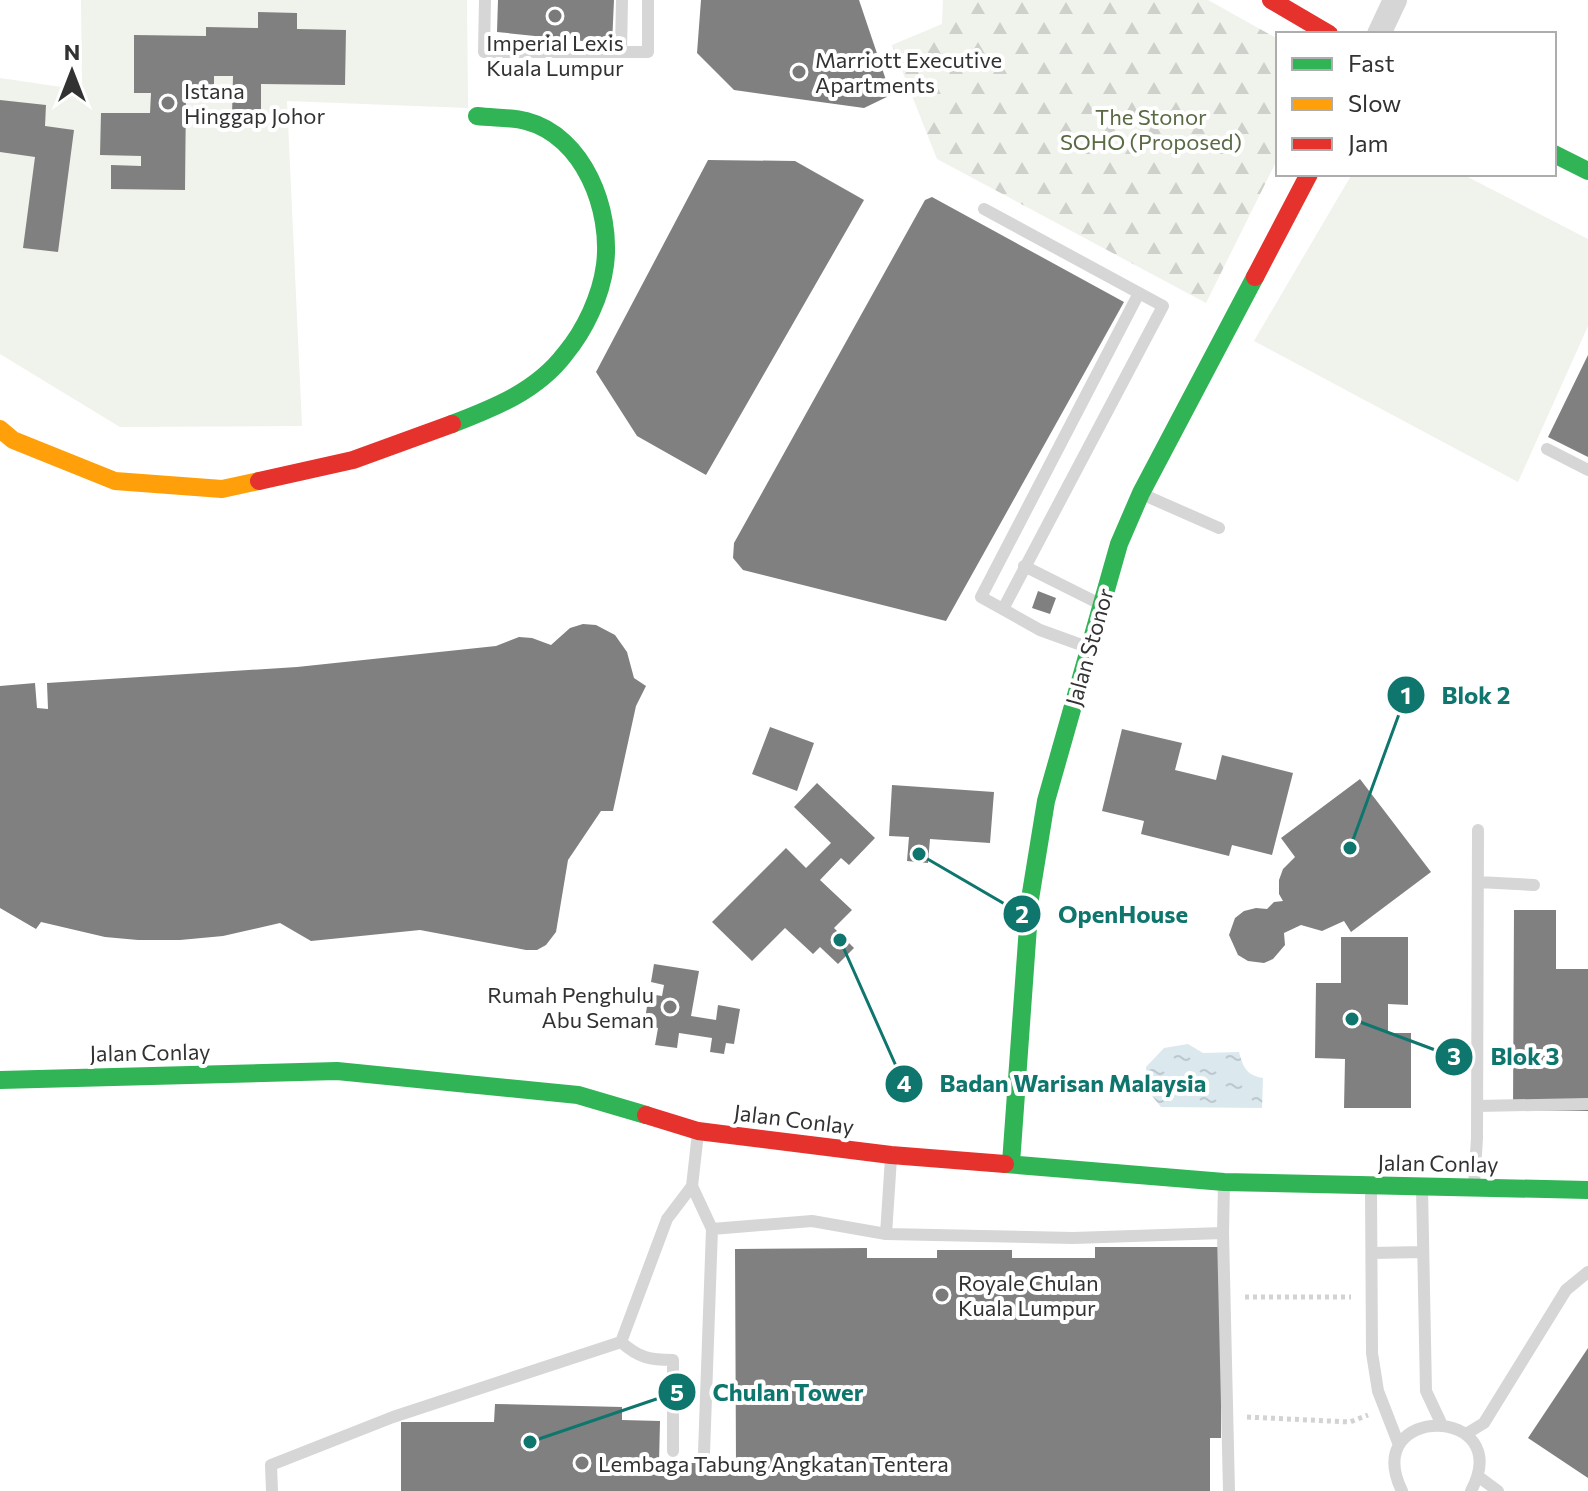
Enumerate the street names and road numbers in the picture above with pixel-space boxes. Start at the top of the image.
street label: Jalan Stonor [1059,585,1119,709]
street label: Jalan Conlay [89,1037,211,1067]
street label: Jalan Conlay [732,1098,856,1140]
street label: Jalan Conlay [1377,1148,1499,1178]

